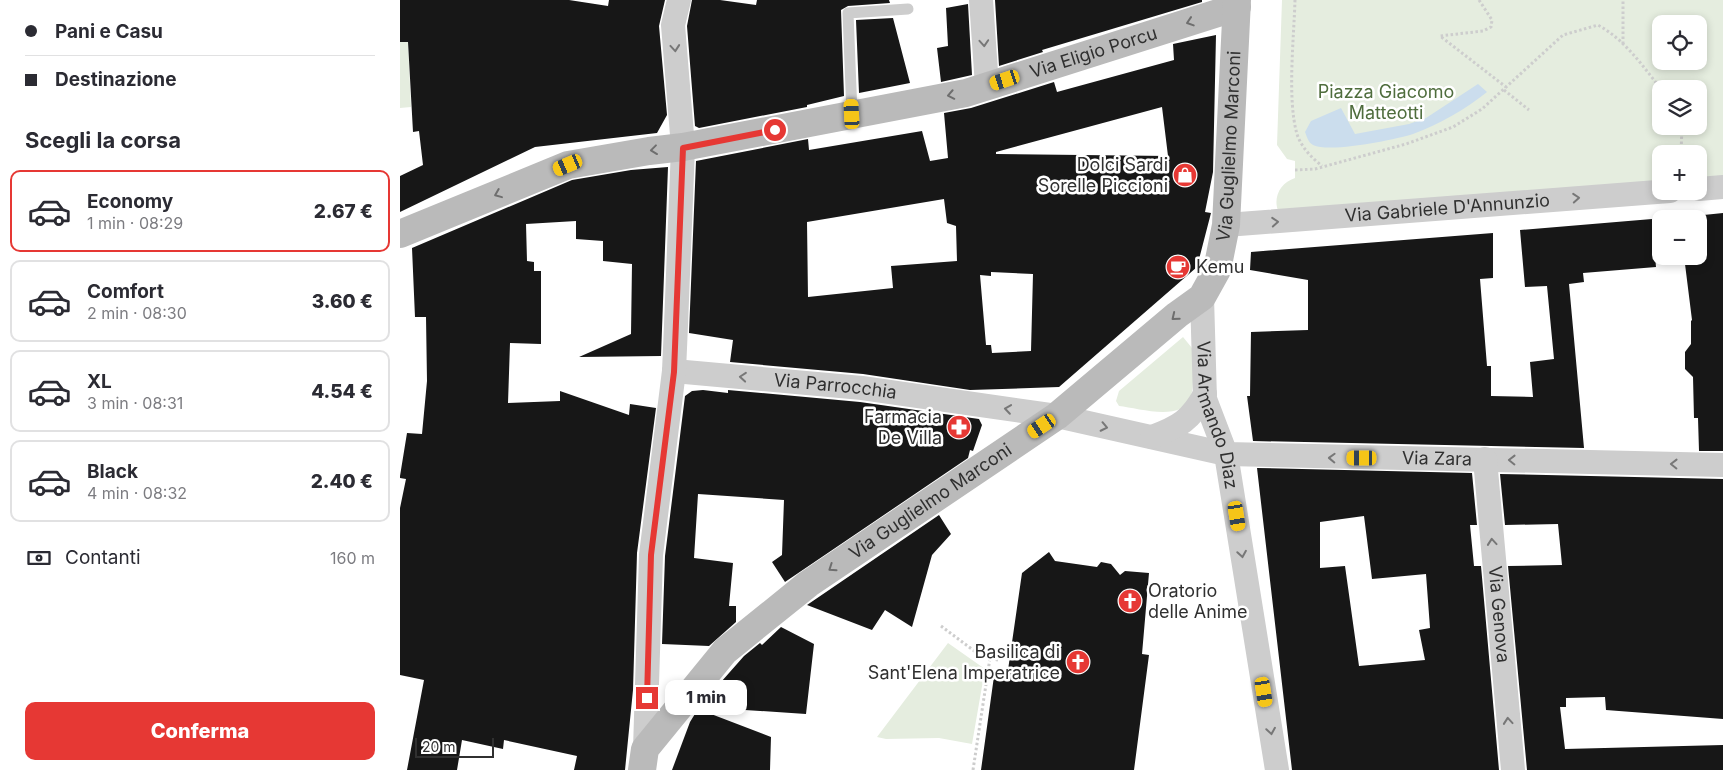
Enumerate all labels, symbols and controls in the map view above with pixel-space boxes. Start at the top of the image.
map controls [1652,15,1707,265]
button: locate [1652,15,1707,70]
one-way arrow [1186,16,1195,26]
text: Pani e Casu [55,20,163,43]
street label: Via Eligio Porcu [1027,22,1160,82]
one-way arrow [978,39,989,47]
one-way arrow [670,44,681,52]
street label: Via Guglielmo Marconi [1212,50,1245,243]
text: Destinazione [55,68,176,91]
car [988,68,1021,92]
button: layers [1652,80,1707,135]
park label: Piazza Giacomo Matteotti [1318,81,1454,123]
one-way arrow [947,90,956,100]
car [843,99,860,129]
route start [764,119,786,141]
text: Scegli la corsa [25,127,181,153]
one-way arrow [650,144,658,155]
button: + [1652,145,1707,200]
car [551,152,584,178]
place label: Dolci Sardi Sorelle Piccioni [1038,154,1168,196]
shop icon: Dolci Sardi Sorelle Piccioni [1172,162,1198,188]
one-way arrow [495,188,503,198]
icon: car [27,189,72,234]
street label: Via Gabriele D'Annunzio [1344,189,1551,226]
text: Economy [87,190,173,213]
one-way arrow [1573,193,1581,204]
text: 2.67 € [314,200,373,223]
button: − [1652,210,1707,265]
text: 1 min · 08:29 [87,213,183,233]
one-way arrow [1271,216,1279,227]
cafe icon: Kemu [1165,254,1191,280]
place label: Kemu [1196,256,1244,277]
icon: car [27,279,72,324]
text: Comfort [87,280,164,303]
text: 3.60 € [312,290,373,313]
text: 2 min · 08:30 [87,303,187,323]
one-way arrow [1172,312,1181,320]
street label: Via Armando Diaz [1193,341,1242,490]
icon: car [27,369,72,414]
street label: Via Parrocchia [773,369,898,403]
text: XL [87,370,112,393]
one-way arrow [739,372,747,383]
text: 4.54 € [311,380,373,403]
text: 3 min · 08:31 [87,393,183,413]
one-way arrow [1004,405,1013,415]
place label: Farmacia De Villa [864,406,942,448]
car [1025,411,1058,441]
pharmacy icon: Farmacia De Villa [946,414,972,440]
one-way arrow [1100,421,1109,432]
street label: Via Guglielmo Marconi [845,439,1015,563]
street label: Via Zara [1402,447,1472,469]
car [1347,451,1377,466]
one-way arrow [1328,452,1336,463]
one-way arrow [1508,455,1516,465]
icon: car [27,459,72,504]
one-way arrow [1670,459,1678,469]
text: Black [87,460,138,483]
text: 2.40 € [311,470,373,493]
text: 4 min · 08:32 [87,483,187,503]
car [1227,500,1246,532]
one-way arrow [1487,538,1498,546]
icon: cash [25,544,53,572]
text: Contanti [65,546,141,569]
text: 160 m [330,548,375,568]
one-way arrow [1237,549,1247,558]
one-way arrow [829,562,838,571]
street label: Via Genova [1485,565,1514,664]
place label: Oratorio delle Anime [1148,580,1247,622]
church icon: Oratorio delle Anime [1117,588,1143,614]
place label: Basilica di Sant'Elena Imperatrice [868,641,1060,683]
church icon: Basilica di Sant'Elena Imperatrice [1065,649,1091,675]
car [1254,676,1273,708]
callout: 1 min [664,680,747,716]
route end [636,687,658,709]
text: 1 min [686,687,726,707]
button: Conferma [25,702,375,760]
one-way arrow [1503,717,1514,725]
one-way arrow [1265,727,1275,736]
scale bar [415,735,494,758]
text: 20 m [422,738,456,755]

